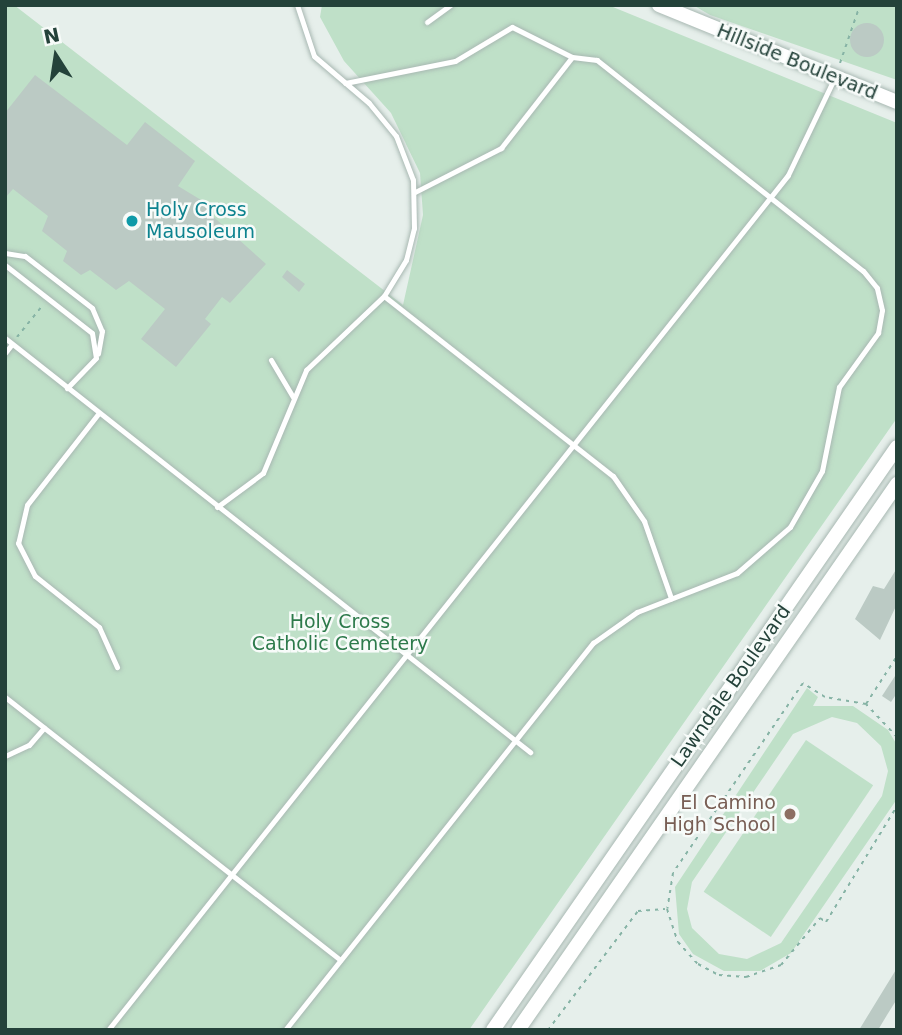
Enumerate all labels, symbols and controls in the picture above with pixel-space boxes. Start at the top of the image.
street label: Hillside Boulevard [713,19,881,105]
north arrow [21,21,91,91]
text: N [42,23,62,48]
place label: Holy Cross Mausoleum [146,199,255,243]
marker: Holy Cross Mausoleum [124,213,140,229]
street label: Lawndale Boulevard [666,601,796,771]
park label: Holy Cross Catholic Cemetery [252,611,428,655]
place label: El Camino High School [663,792,776,836]
marker: El Camino High School [782,806,798,822]

